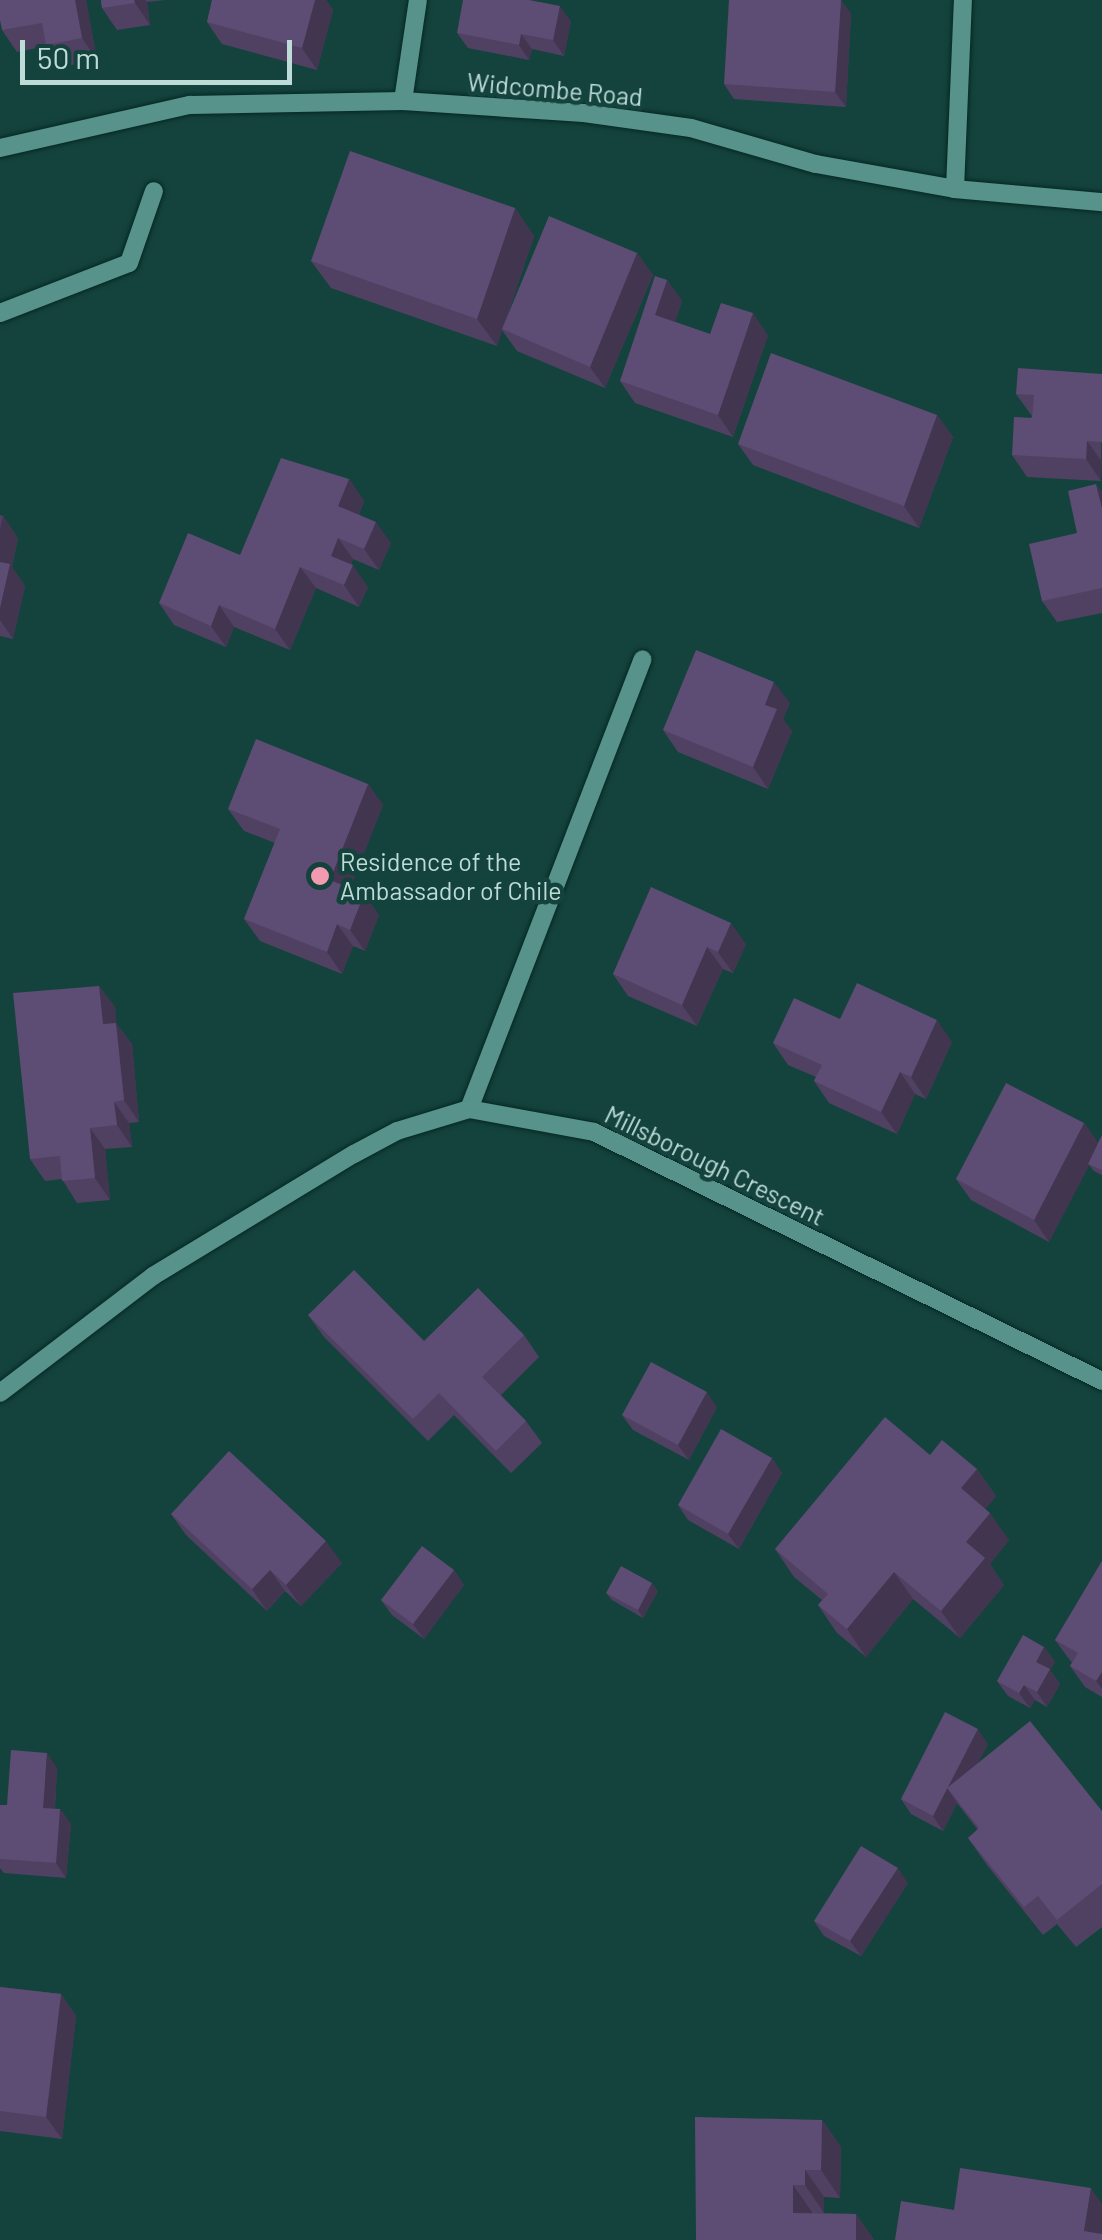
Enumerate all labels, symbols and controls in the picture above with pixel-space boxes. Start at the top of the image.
scale bar [25,20,298,82]
text: 50 m [37,39,100,75]
street label: Widcombe Road [466,66,644,112]
place label: Residence of the Ambassador of Chile [340,847,562,906]
marker: Residence of the Ambassador of Chile [309,865,331,887]
street label: Millsborough Crescent [600,1099,830,1231]

